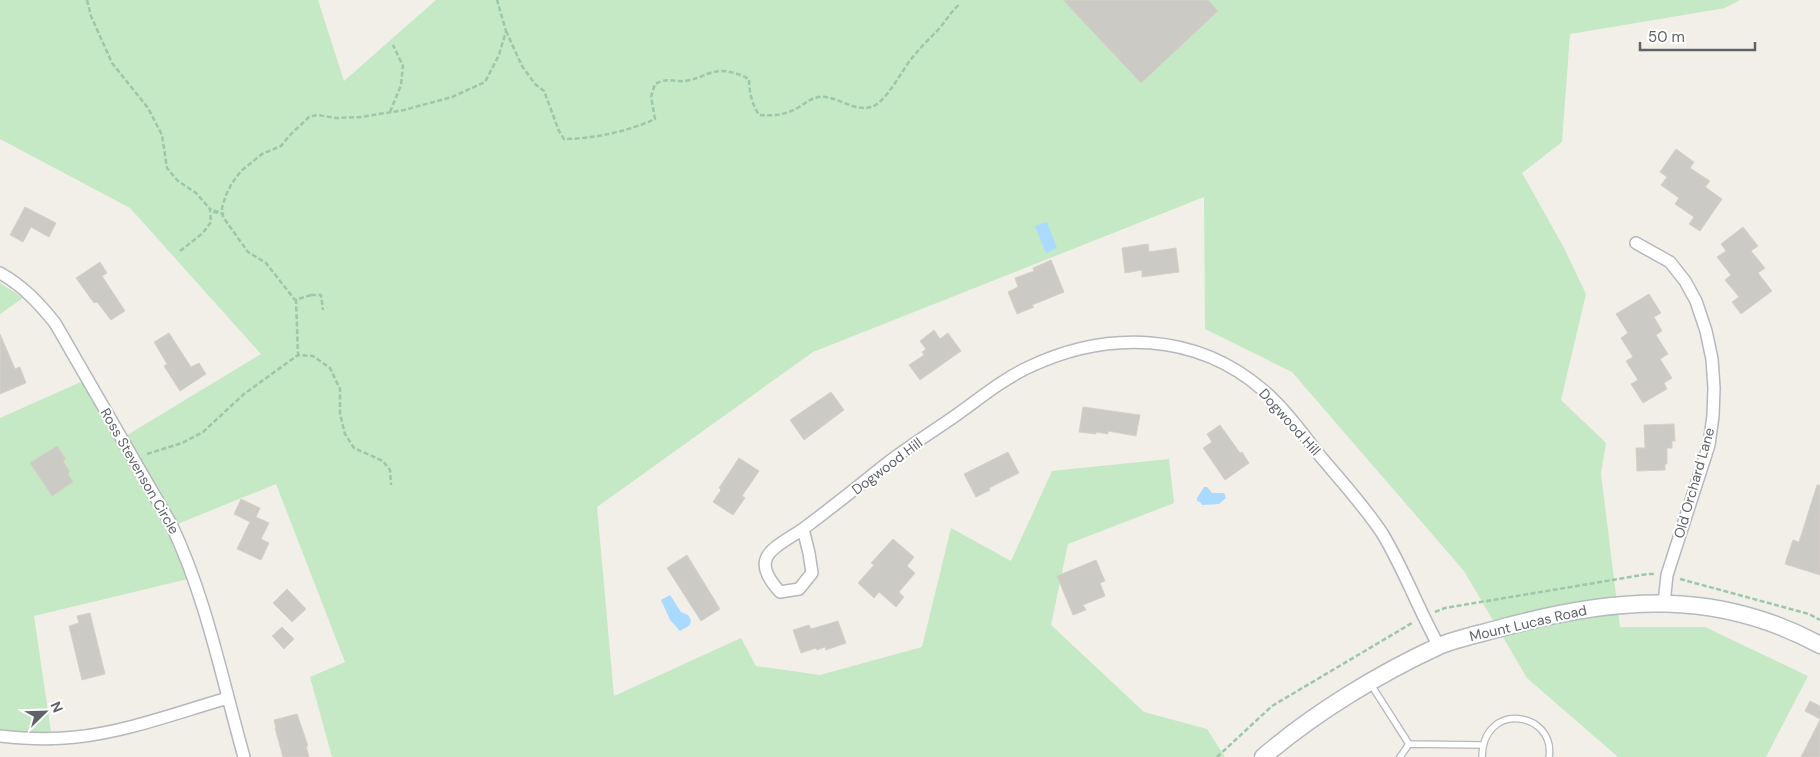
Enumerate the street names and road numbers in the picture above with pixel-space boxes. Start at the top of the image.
street label: Dogwood Hill [1255,385,1325,459]
street label: Ross Stevenson Circle [97,405,183,537]
street label: Old Orchard Lane [1670,426,1718,540]
street label: Dogwood Hill [848,433,926,499]
street label: Mount Lucas Road [1468,601,1588,645]

